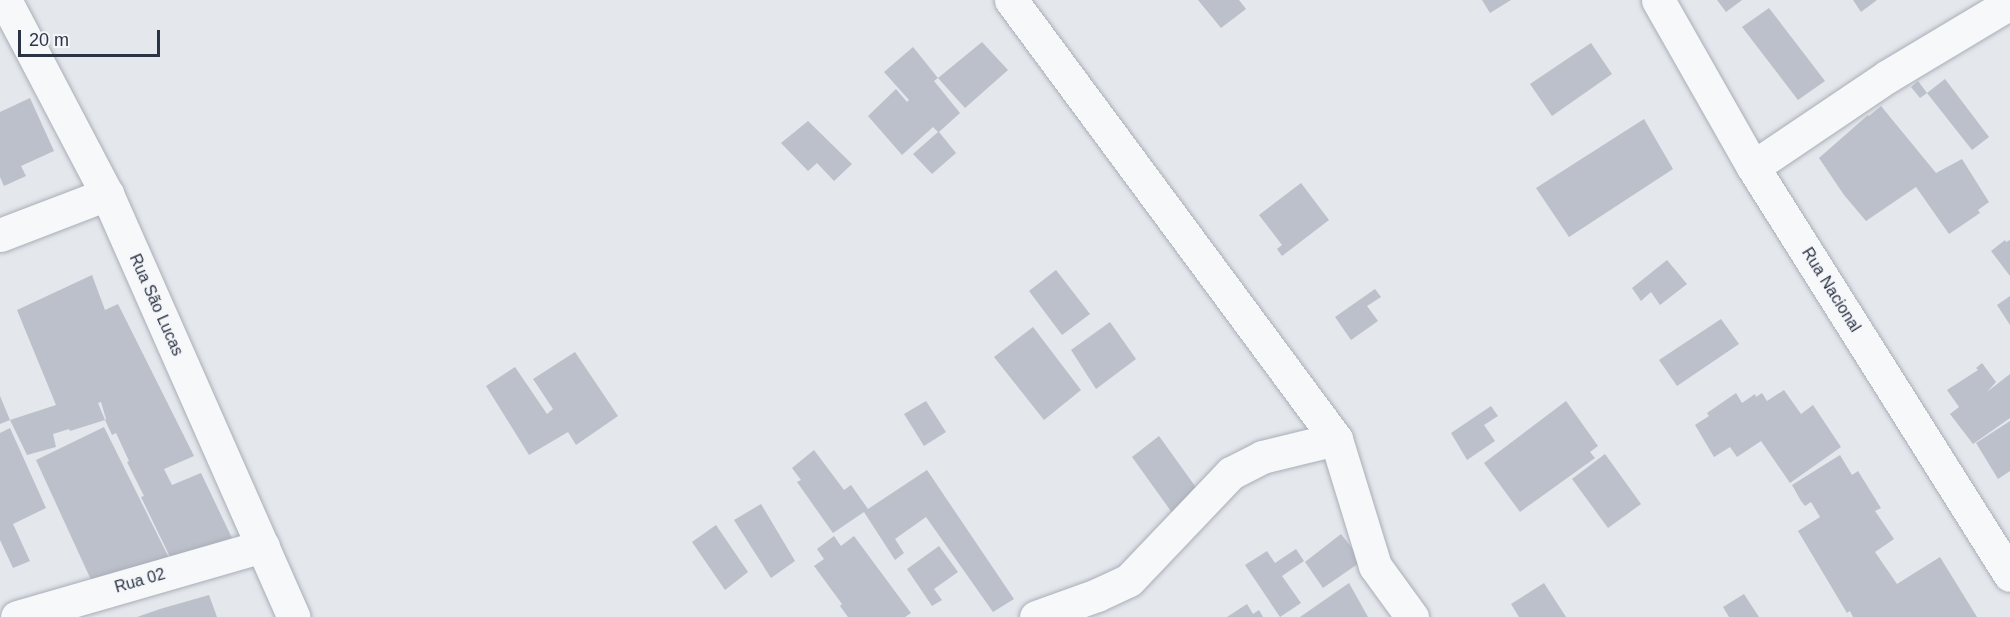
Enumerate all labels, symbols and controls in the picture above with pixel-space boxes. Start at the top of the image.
scale bar [21,18,164,56]
text: 20 m [29,30,69,50]
street label: Rua Nacional [1797,244,1865,336]
street label: Rua São Lucas [125,251,187,359]
street label: Rua 02 [113,565,167,597]

